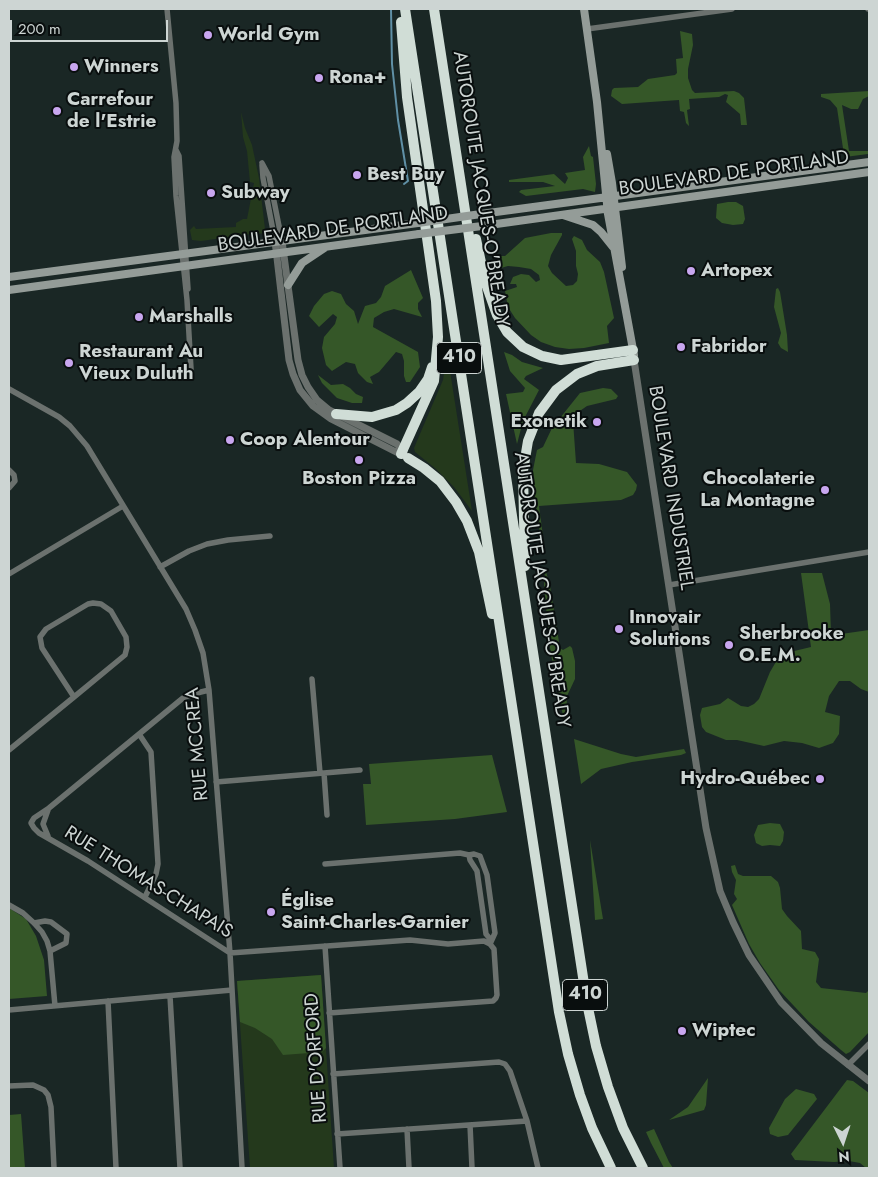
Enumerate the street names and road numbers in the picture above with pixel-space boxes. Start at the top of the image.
street label: AUTOROUTE JACQUES-O'BREADY [447,50,513,328]
street label: BOULEVARD DE PORTLAND [617,147,851,201]
street label: BOULEVARD DE PORTLAND [216,203,450,257]
road number: 410 [436,342,482,373]
street label: BOULEVARD INDUSTRIEL [643,384,697,592]
street label: AUTOROUTE JACQUES-O'BREADY [508,451,574,729]
street label: RUE MCCREA [182,686,214,802]
street label: RUE THOMAS-CHAPAIS [60,822,236,944]
road number: 410 [562,980,608,1010]
street label: RUE D'ORFORD [301,992,333,1124]

